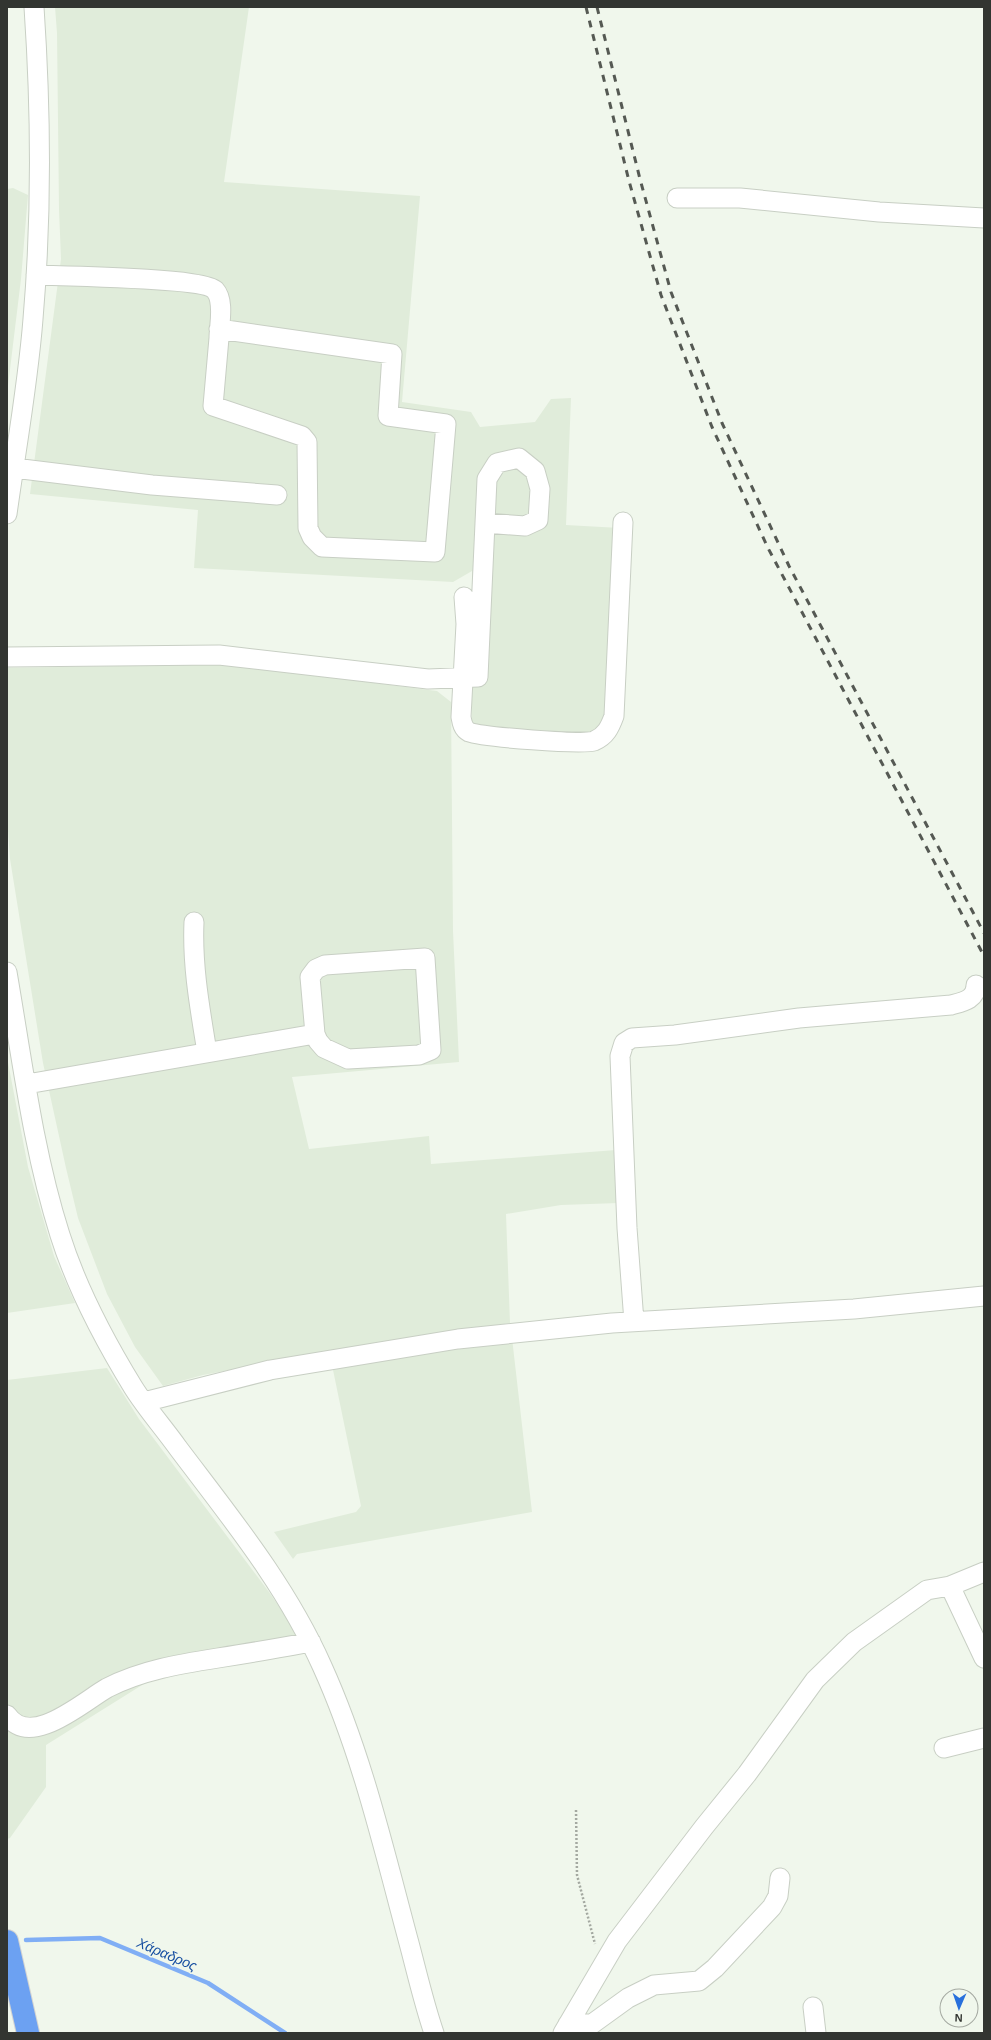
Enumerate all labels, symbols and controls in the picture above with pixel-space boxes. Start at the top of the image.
water label: Χάραδρος [134,1934,200,1974]
north arrow [939,1988,979,2028]
text: N [954,2012,963,2024]

